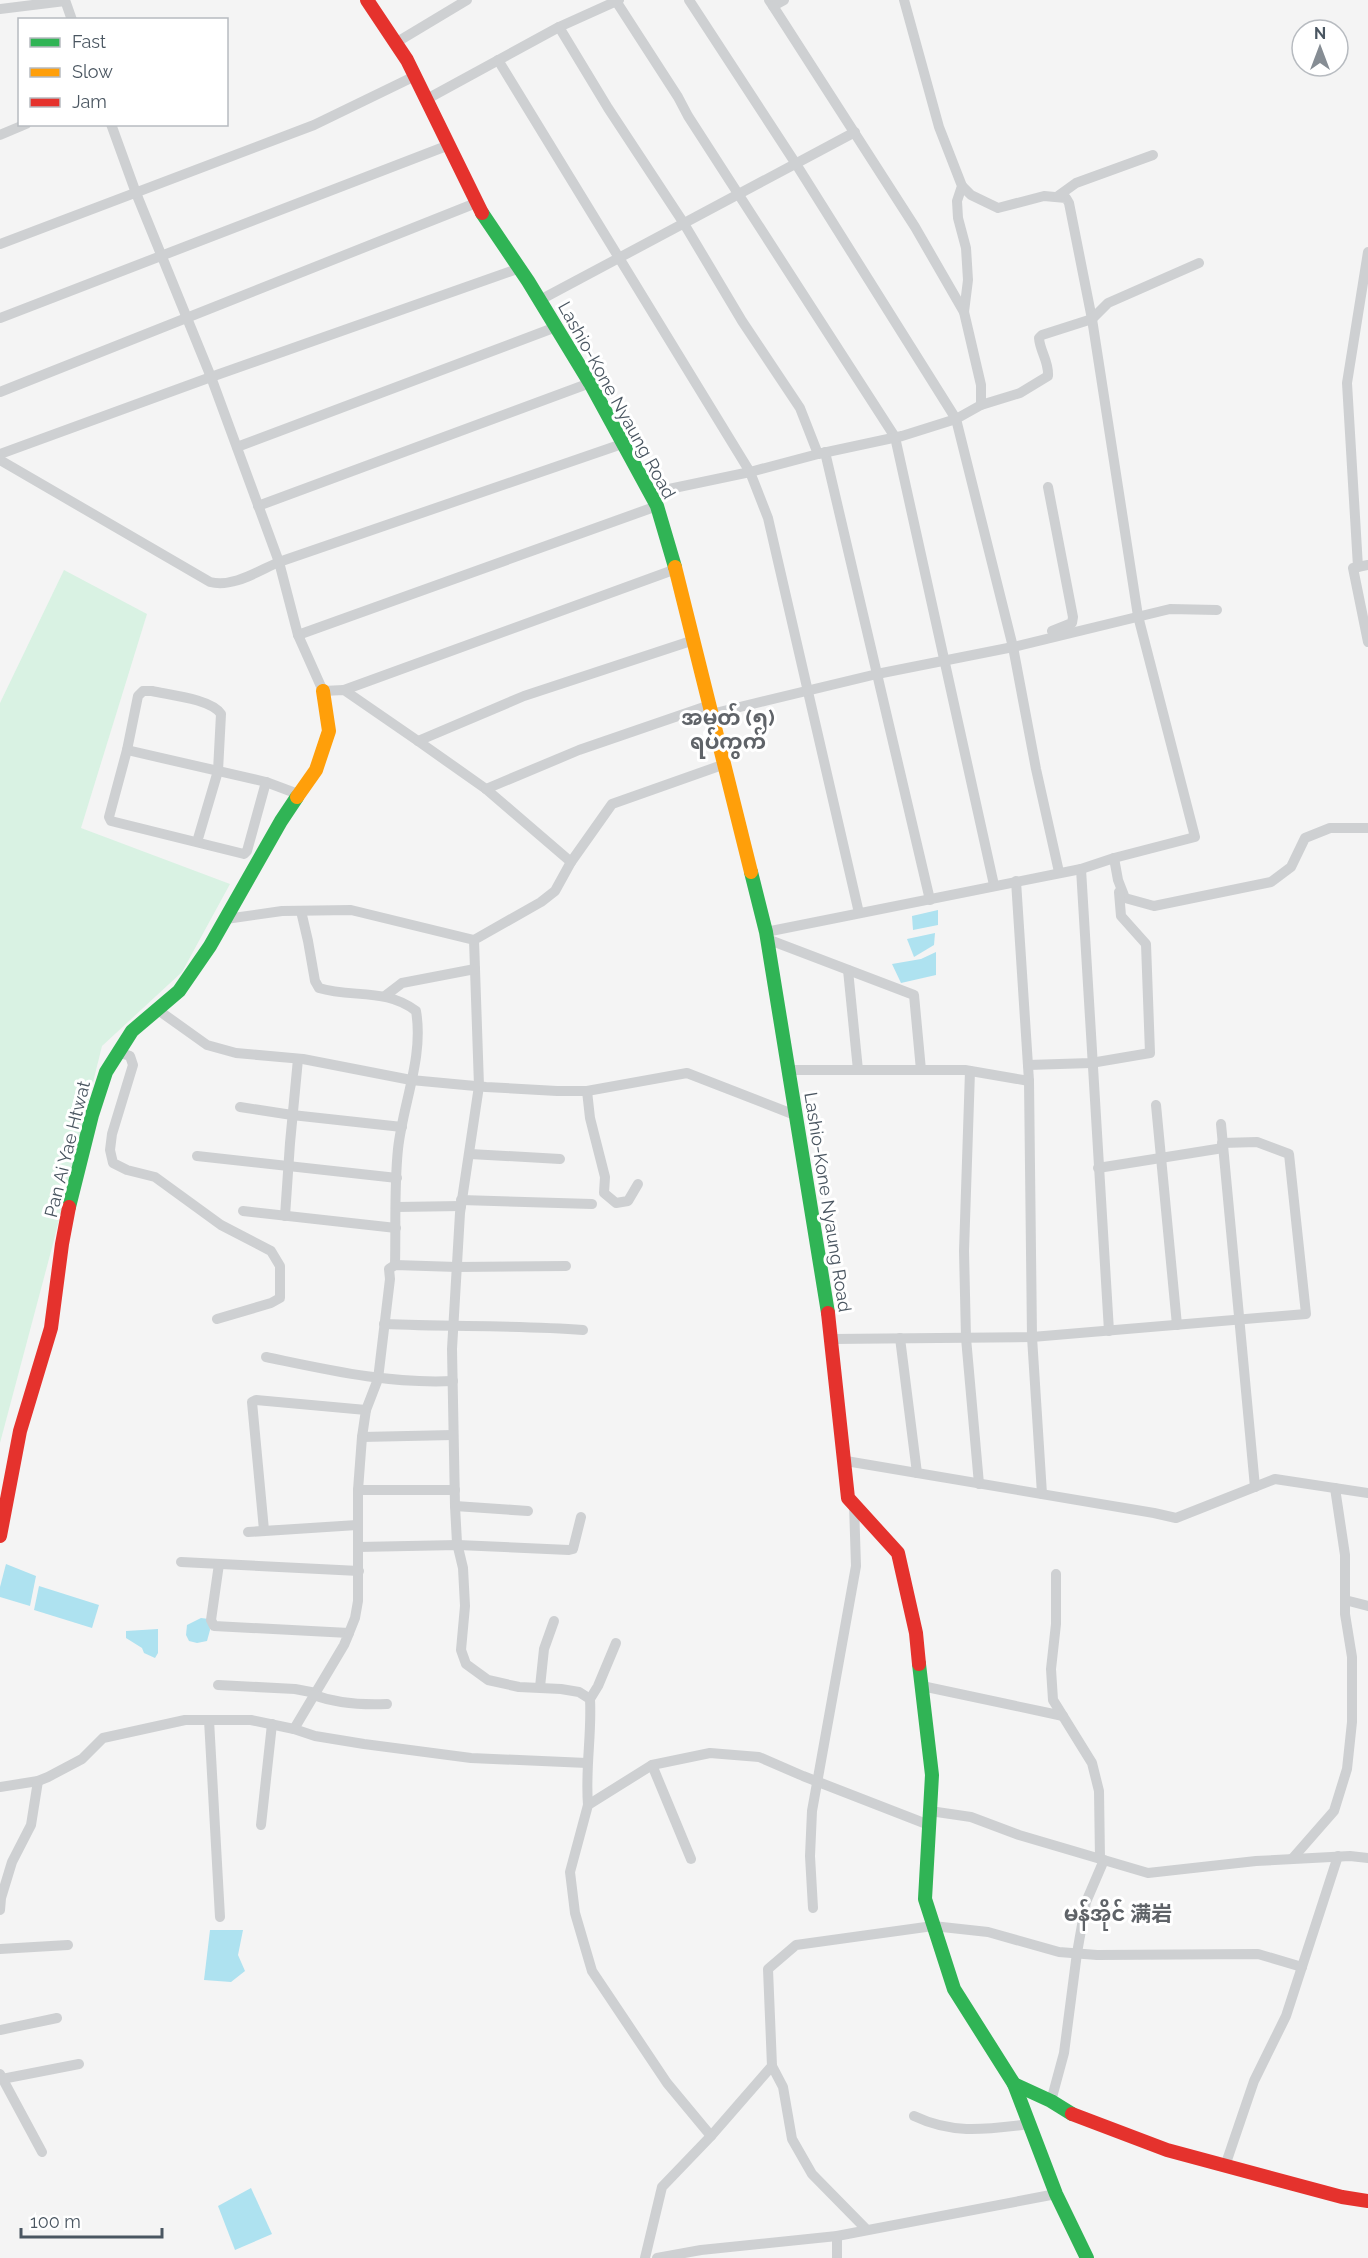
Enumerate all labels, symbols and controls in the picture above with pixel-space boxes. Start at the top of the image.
legend [18,18,228,126]
north arrow [1290,18,1350,78]
text: N [1314,24,1326,43]
text: Fast [72,31,106,52]
text: Slow [72,61,113,82]
text: Jam [72,91,107,112]
street label: Lashio-Kone Nyaung Road [554,298,680,502]
district label: အမှတ် (၅) ရပ်ကွက် [681,702,775,759]
street label: Pan Ai Yae Htwat [40,1079,94,1219]
street label: Lashio-Kone Nyaung Road [800,1091,856,1313]
district label: မန်အိုင် 满岩 [1064,1898,1172,1931]
scale bar [21,2201,162,2239]
text: 100 m [30,2211,81,2232]

